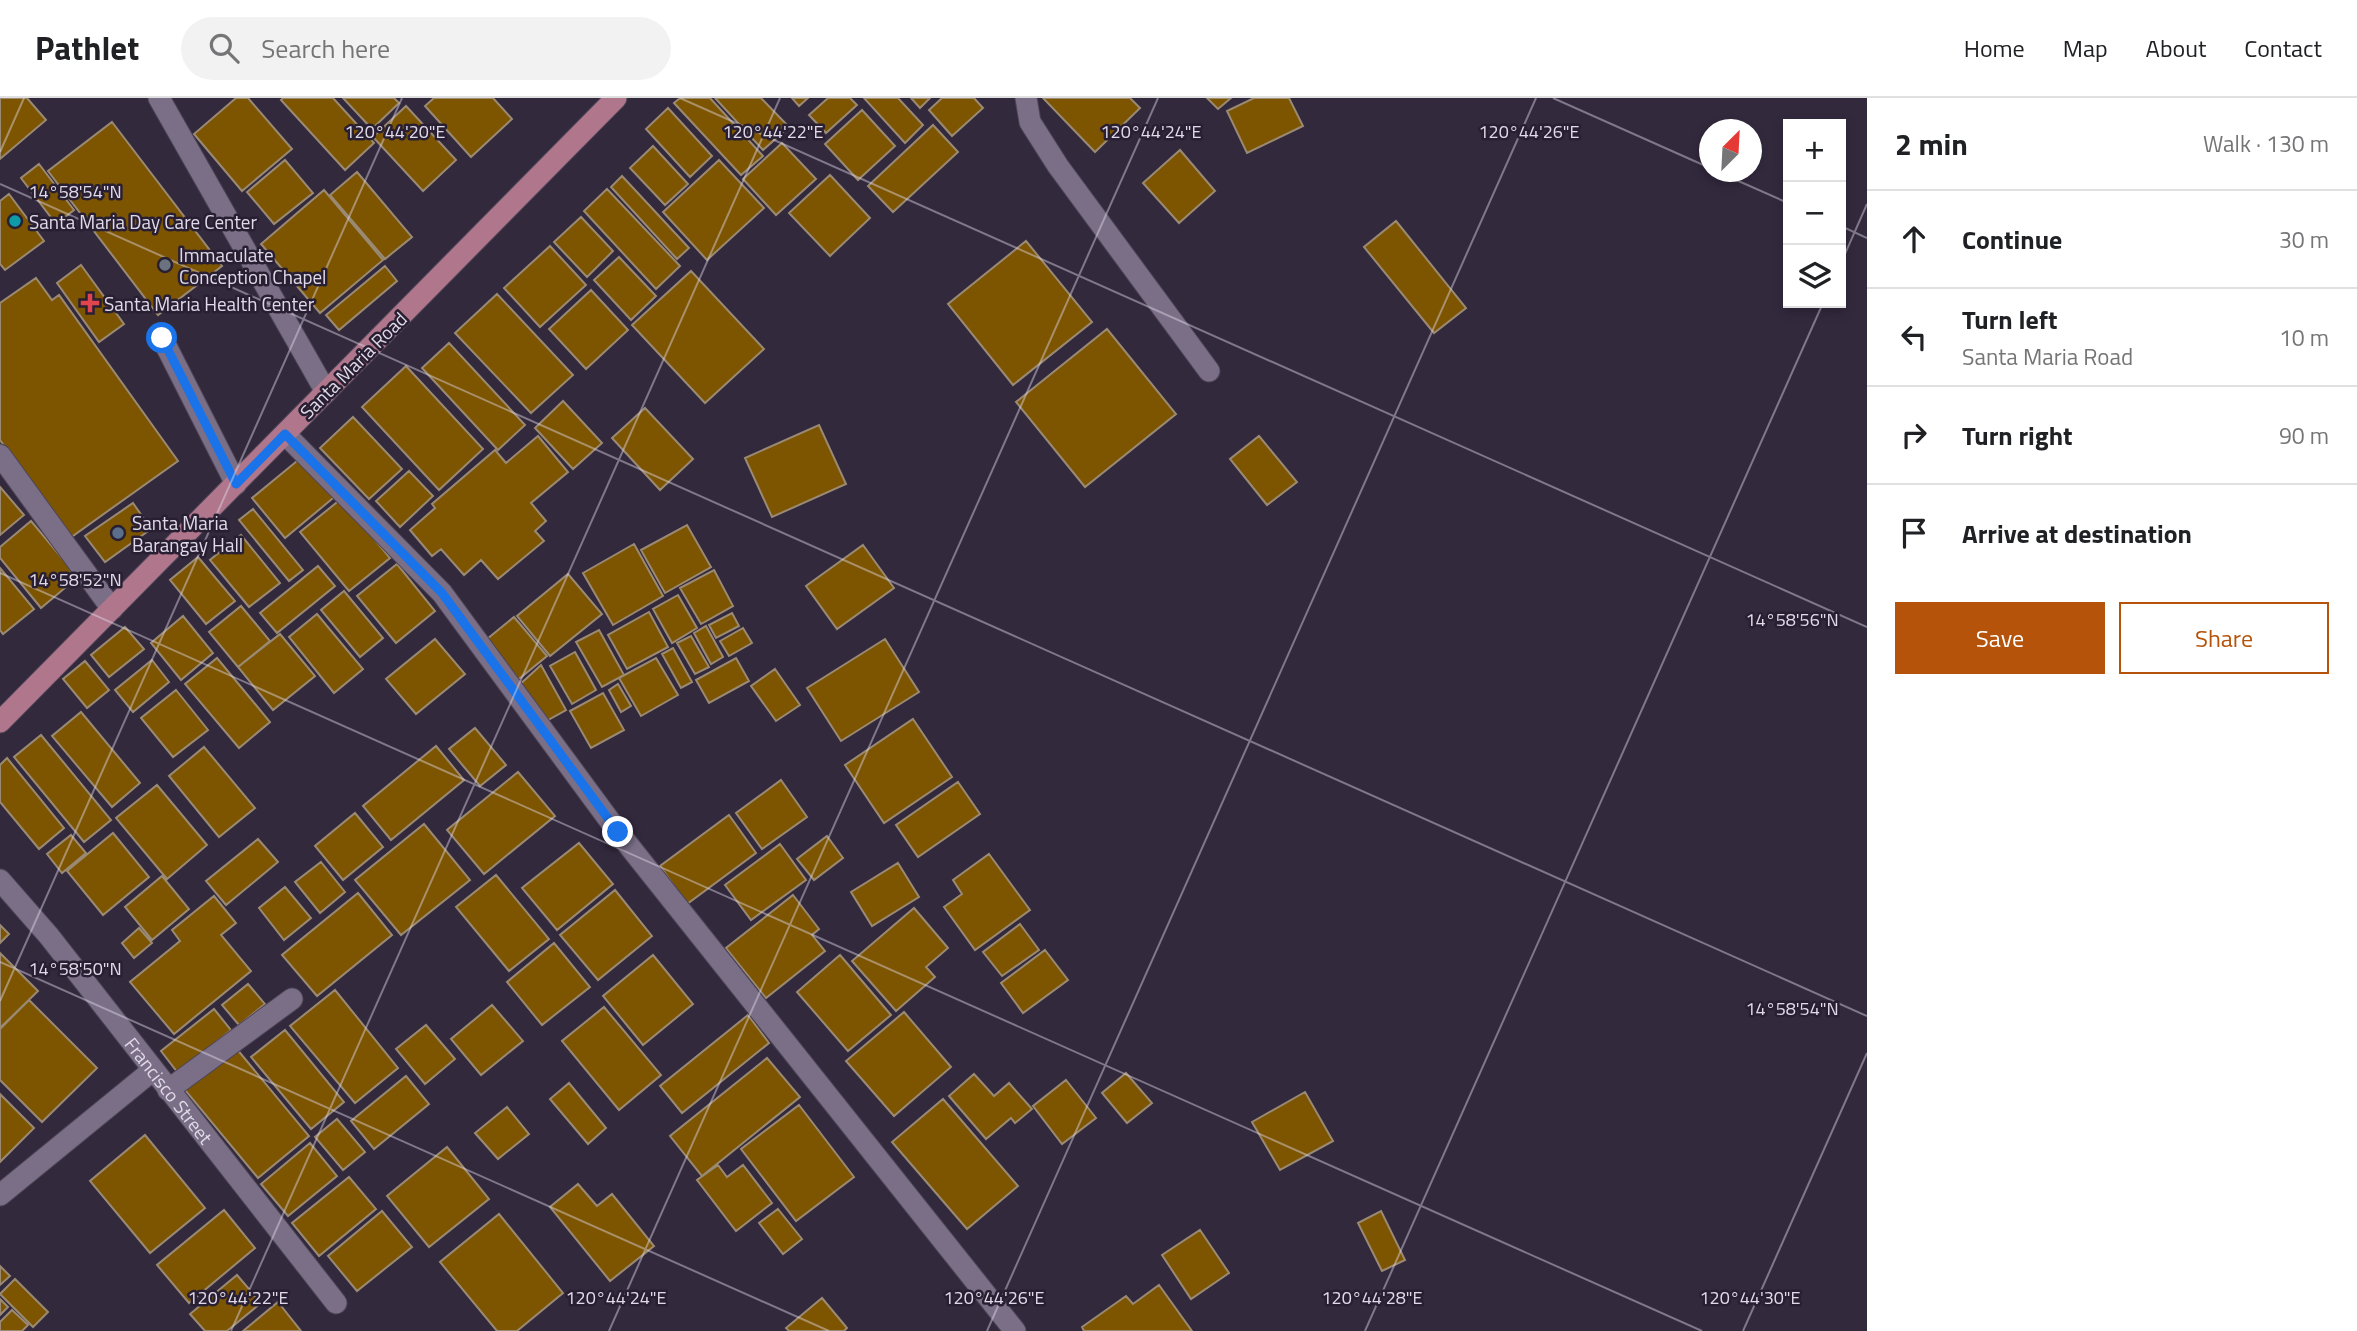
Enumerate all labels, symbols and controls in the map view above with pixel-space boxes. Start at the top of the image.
search box [181,17,671,80]
text: Pathlet [35,23,139,73]
icon: search [205,29,243,67]
text: Search here [261,29,390,68]
text: Home [1964,30,2025,66]
text: Map [2063,30,2108,66]
text: About [2146,30,2206,66]
text: Contact [2244,30,2322,66]
text: 120°44'20"E [344,118,446,145]
text: 120°44'22"E [722,118,824,145]
text: 120°44'24"E [1100,118,1202,145]
text: 120°44'26"E [1478,118,1580,145]
north arrow [1699,119,1762,182]
map controls [1783,119,1846,308]
button: + [1783,119,1846,182]
text: 2 min [1895,121,1968,167]
text: Walk · 130 m [2203,126,2329,161]
text: 14°58'54"N [28,178,122,205]
button: − [1783,182,1846,245]
place label: Santa Maria Day Care Center [29,207,257,236]
marker: Santa Maria Day Care Center [7,213,23,229]
icon: ahead [1895,220,1933,258]
text: Continue [1962,220,2062,259]
text: 30 m [2279,222,2329,257]
place label: Immaculate Conception Chapel [179,240,326,291]
button: layers [1783,245,1846,308]
marker: Immaculate Conception Chapel [157,257,173,273]
place label: Santa Maria Health Center [104,289,315,318]
marker: Santa Maria Health Center [82,295,98,311]
text: Turn left [1962,300,2057,339]
street label: Santa Maria Road [293,305,413,425]
icon: left [1895,318,1933,356]
text: 10 m [2279,320,2329,355]
route start [146,322,177,353]
text: Santa Maria Road [1962,339,2133,374]
icon: right [1895,416,1933,454]
text: Turn right [1962,416,2073,455]
text: 90 m [2279,418,2329,453]
place label: Santa Maria Barangay Hall [132,508,243,559]
icon: arrive [1895,514,1933,552]
text: Arrive at destination [1962,514,2192,553]
marker: Santa Maria Barangay Hall [110,525,126,541]
text: 14°58'52"N [28,566,122,593]
button: Save [1895,602,2105,674]
button: Share [2119,602,2329,674]
text: 14°58'56"N [1745,606,1839,633]
route end [602,816,633,847]
text: 14°58'50"N [28,955,122,982]
text: 14°58'54"N [1745,995,1839,1022]
street label: Francisco Street [118,1030,221,1150]
text: 120°44'22"E [187,1284,289,1311]
text: 120°44'24"E [565,1284,667,1311]
text: 120°44'26"E [943,1284,1045,1311]
text: 120°44'28"E [1321,1284,1423,1311]
text: 120°44'30"E [1699,1284,1801,1311]

